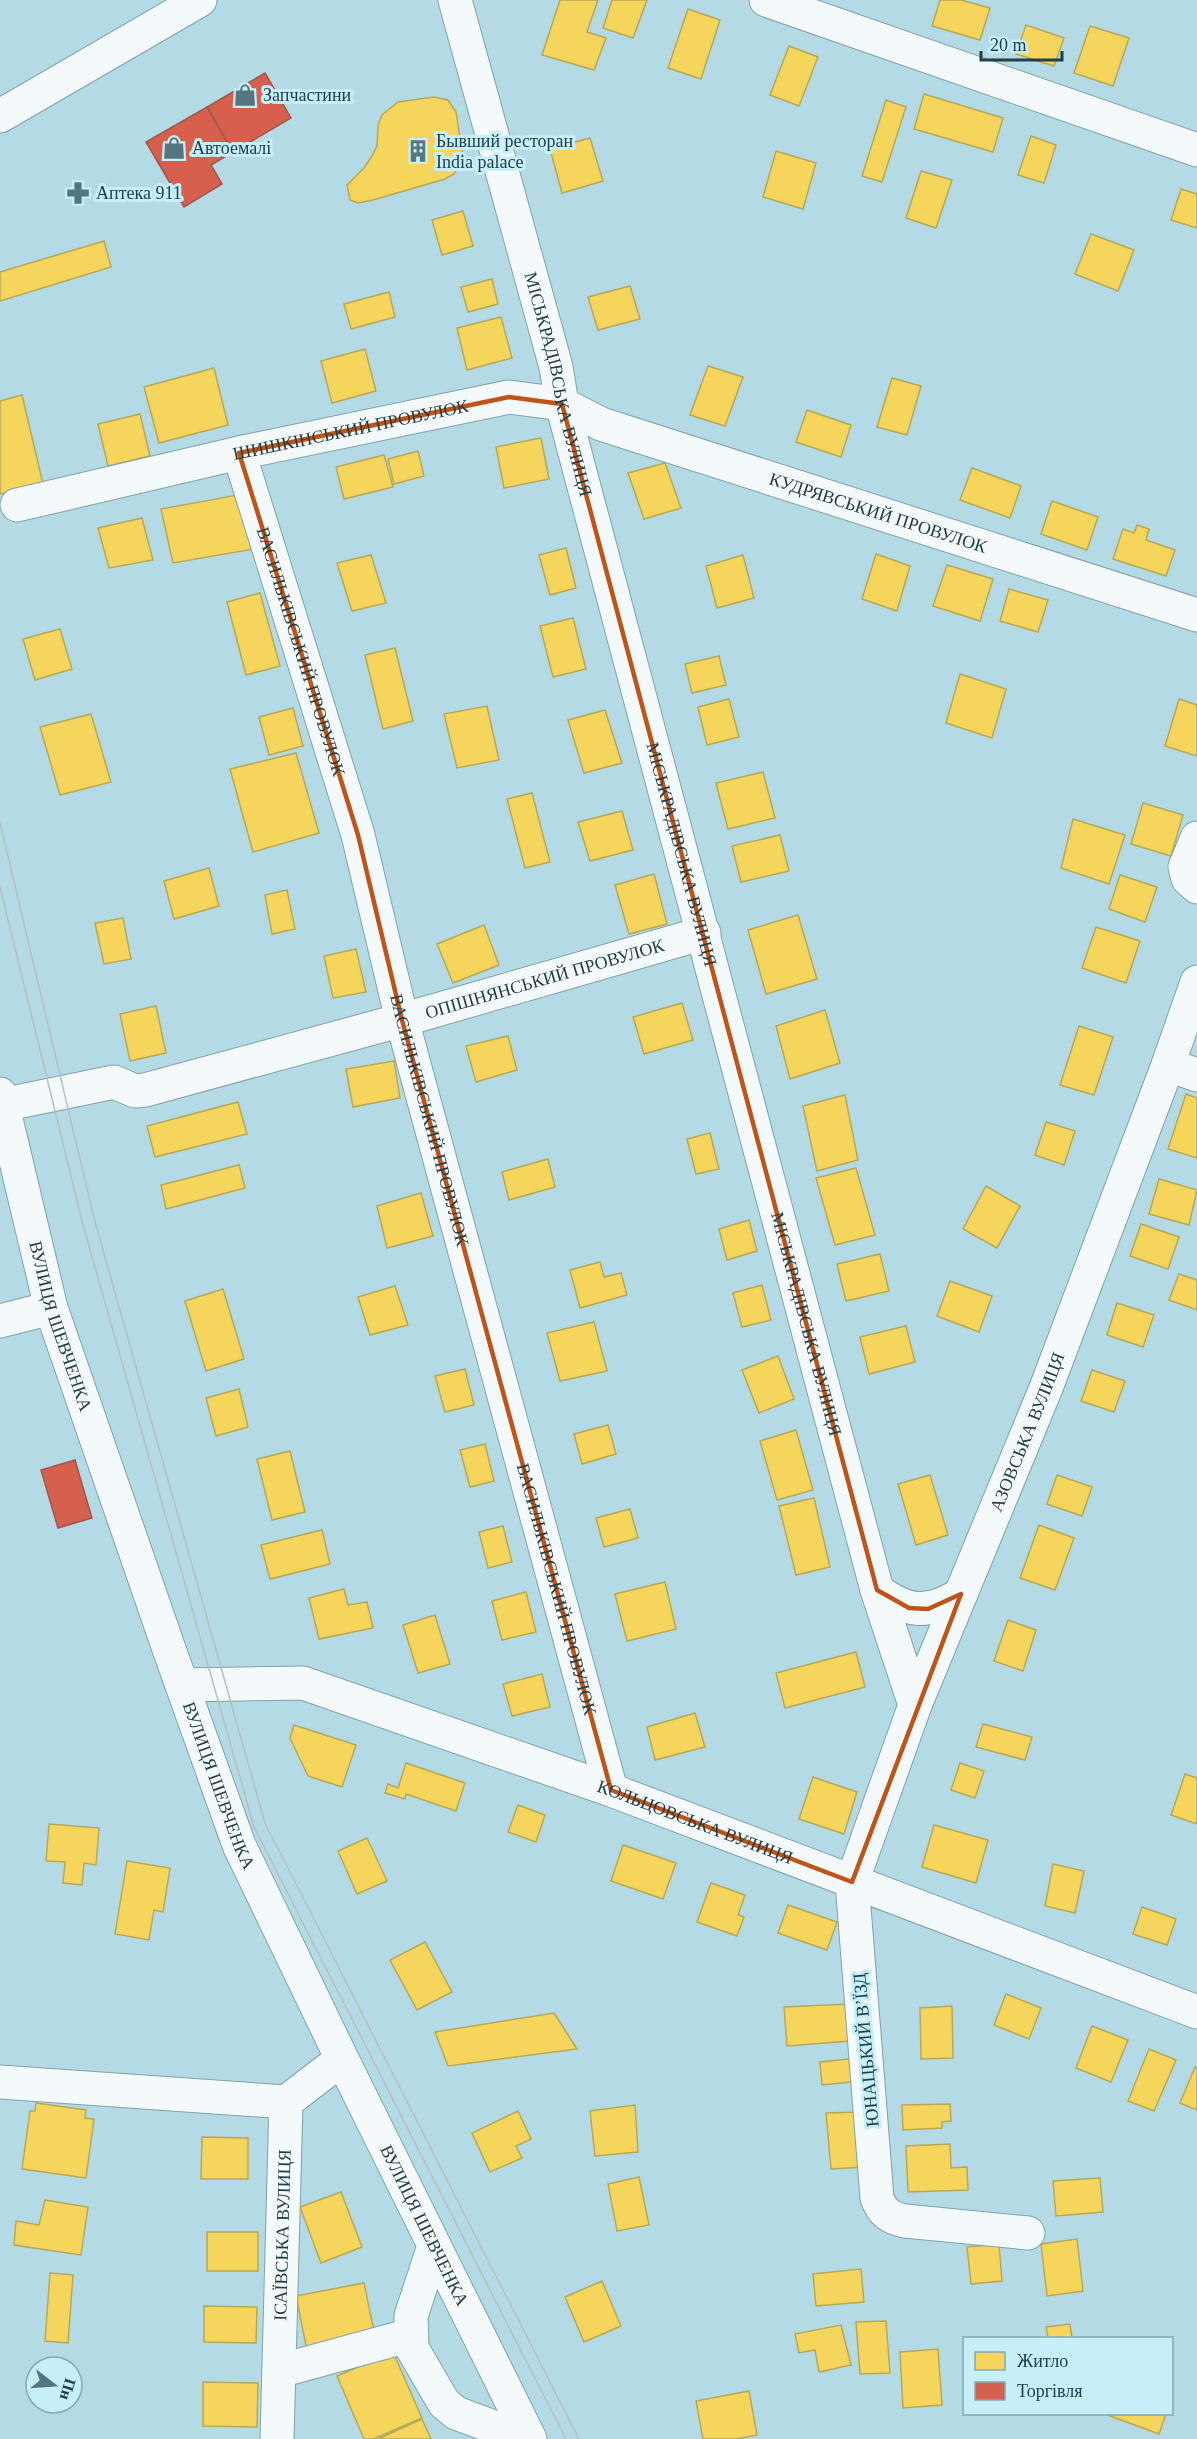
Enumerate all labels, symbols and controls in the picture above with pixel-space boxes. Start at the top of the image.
scale bar [981,24,1062,62]
text: 20 m [990,35,1027,55]
shop icon: Запчастини [232,82,258,108]
place label: Запчастини [263,85,352,105]
place label: Бывший ресторан India palace [436,131,574,172]
shop icon: Автоемалі [161,135,187,161]
place label: Автоемалі [192,138,271,158]
building icon: Бывший ресторан India palace [405,138,431,164]
pharmacy icon: Аптека 911 [65,180,91,206]
place label: Аптека 911 [96,183,182,203]
street label: МІСЬКРАДІВСЬКА ВУЛИЦЯ [520,270,596,499]
street label: ШИШКІНСЬКИЙ ПРОВУЛОК [231,395,471,464]
street label: КУДРЯВСЬКИЙ ПРОВУЛОК [767,469,990,557]
street label: ВАСИЛЬКІВСЬКИЙ ПРОВУЛОК [253,524,349,780]
street label: МІСЬКРАДІВСЬКА ВУЛИЦЯ [642,740,721,968]
street label: ОПІШНЯНСЬКИЙ ПРОВУЛОК [423,935,667,1023]
street label: ВАСИЛЬКІВСЬКИЙ ПРОВУЛОК [386,992,473,1249]
street label: МІСЬКРАДІВСЬКА ВУЛИЦЯ [767,1210,846,1438]
street label: ВУЛИЦЯ ШЕВЧЕНКА [25,1239,96,1414]
street label: АЗОВСЬКА ВУЛИЦЯ [986,1350,1069,1514]
street label: ВАСИЛЬКІВСЬКИЙ ПРОВУЛОК [513,1461,600,1718]
street label: ВУЛИЦЯ ШЕВЧЕНКА [179,1699,259,1872]
street label: КОЛЬЦОВСЬКА ВУЛИЦЯ [595,1776,796,1868]
street label: ЮНАЦЬКИЙ В’ЇЗД [849,1972,883,2128]
street label: ВУЛИЦЯ ШЕВЧЕНКА [376,2142,472,2309]
street label: ІСАЇВСЬКА ВУЛИЦЯ [270,2149,295,2321]
legend [963,2337,1173,2415]
text: Житло [1017,2351,1068,2371]
north arrow [24,2355,84,2415]
text: Пн [57,2376,79,2402]
text: Торгівля [1017,2381,1083,2401]

